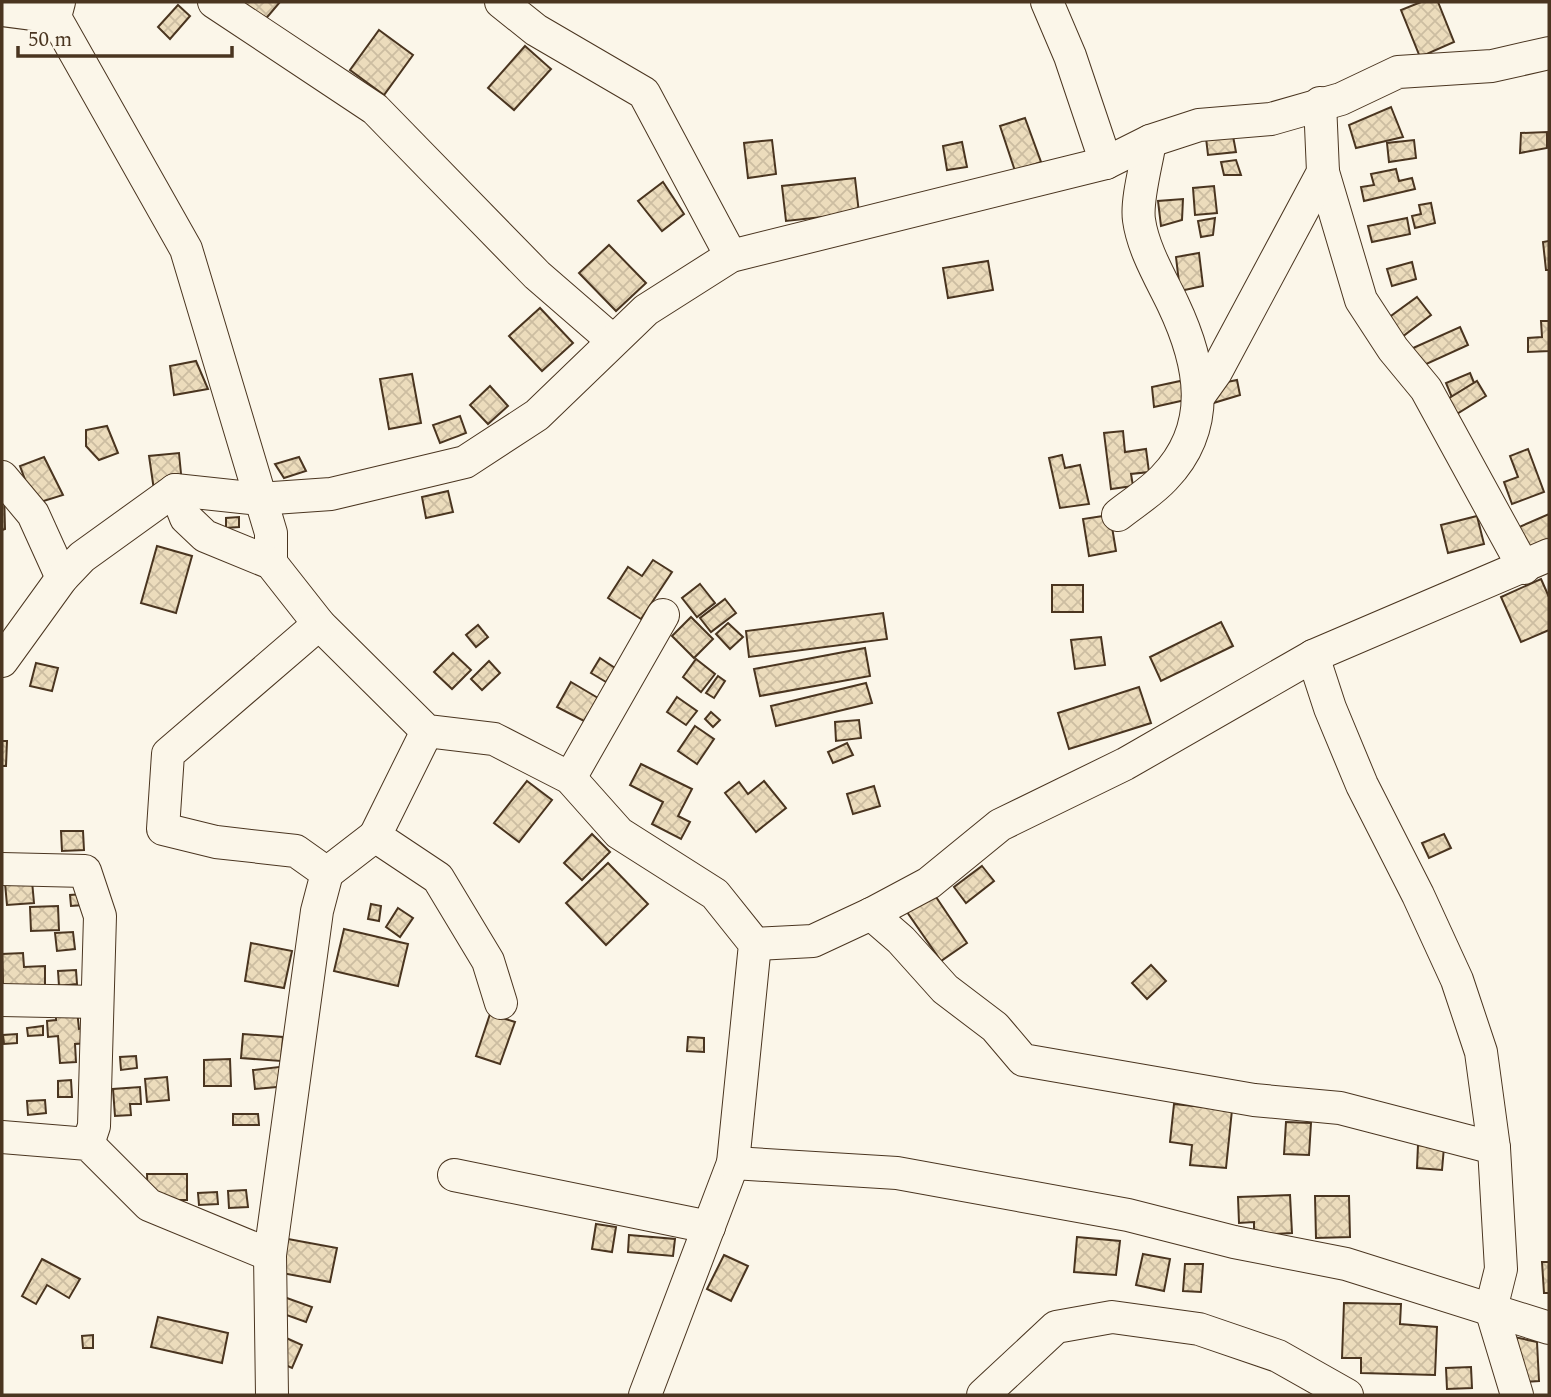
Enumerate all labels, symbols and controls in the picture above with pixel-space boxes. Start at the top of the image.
scale bar [18,14,231,58]
text: 50 m [28,24,72,56]

